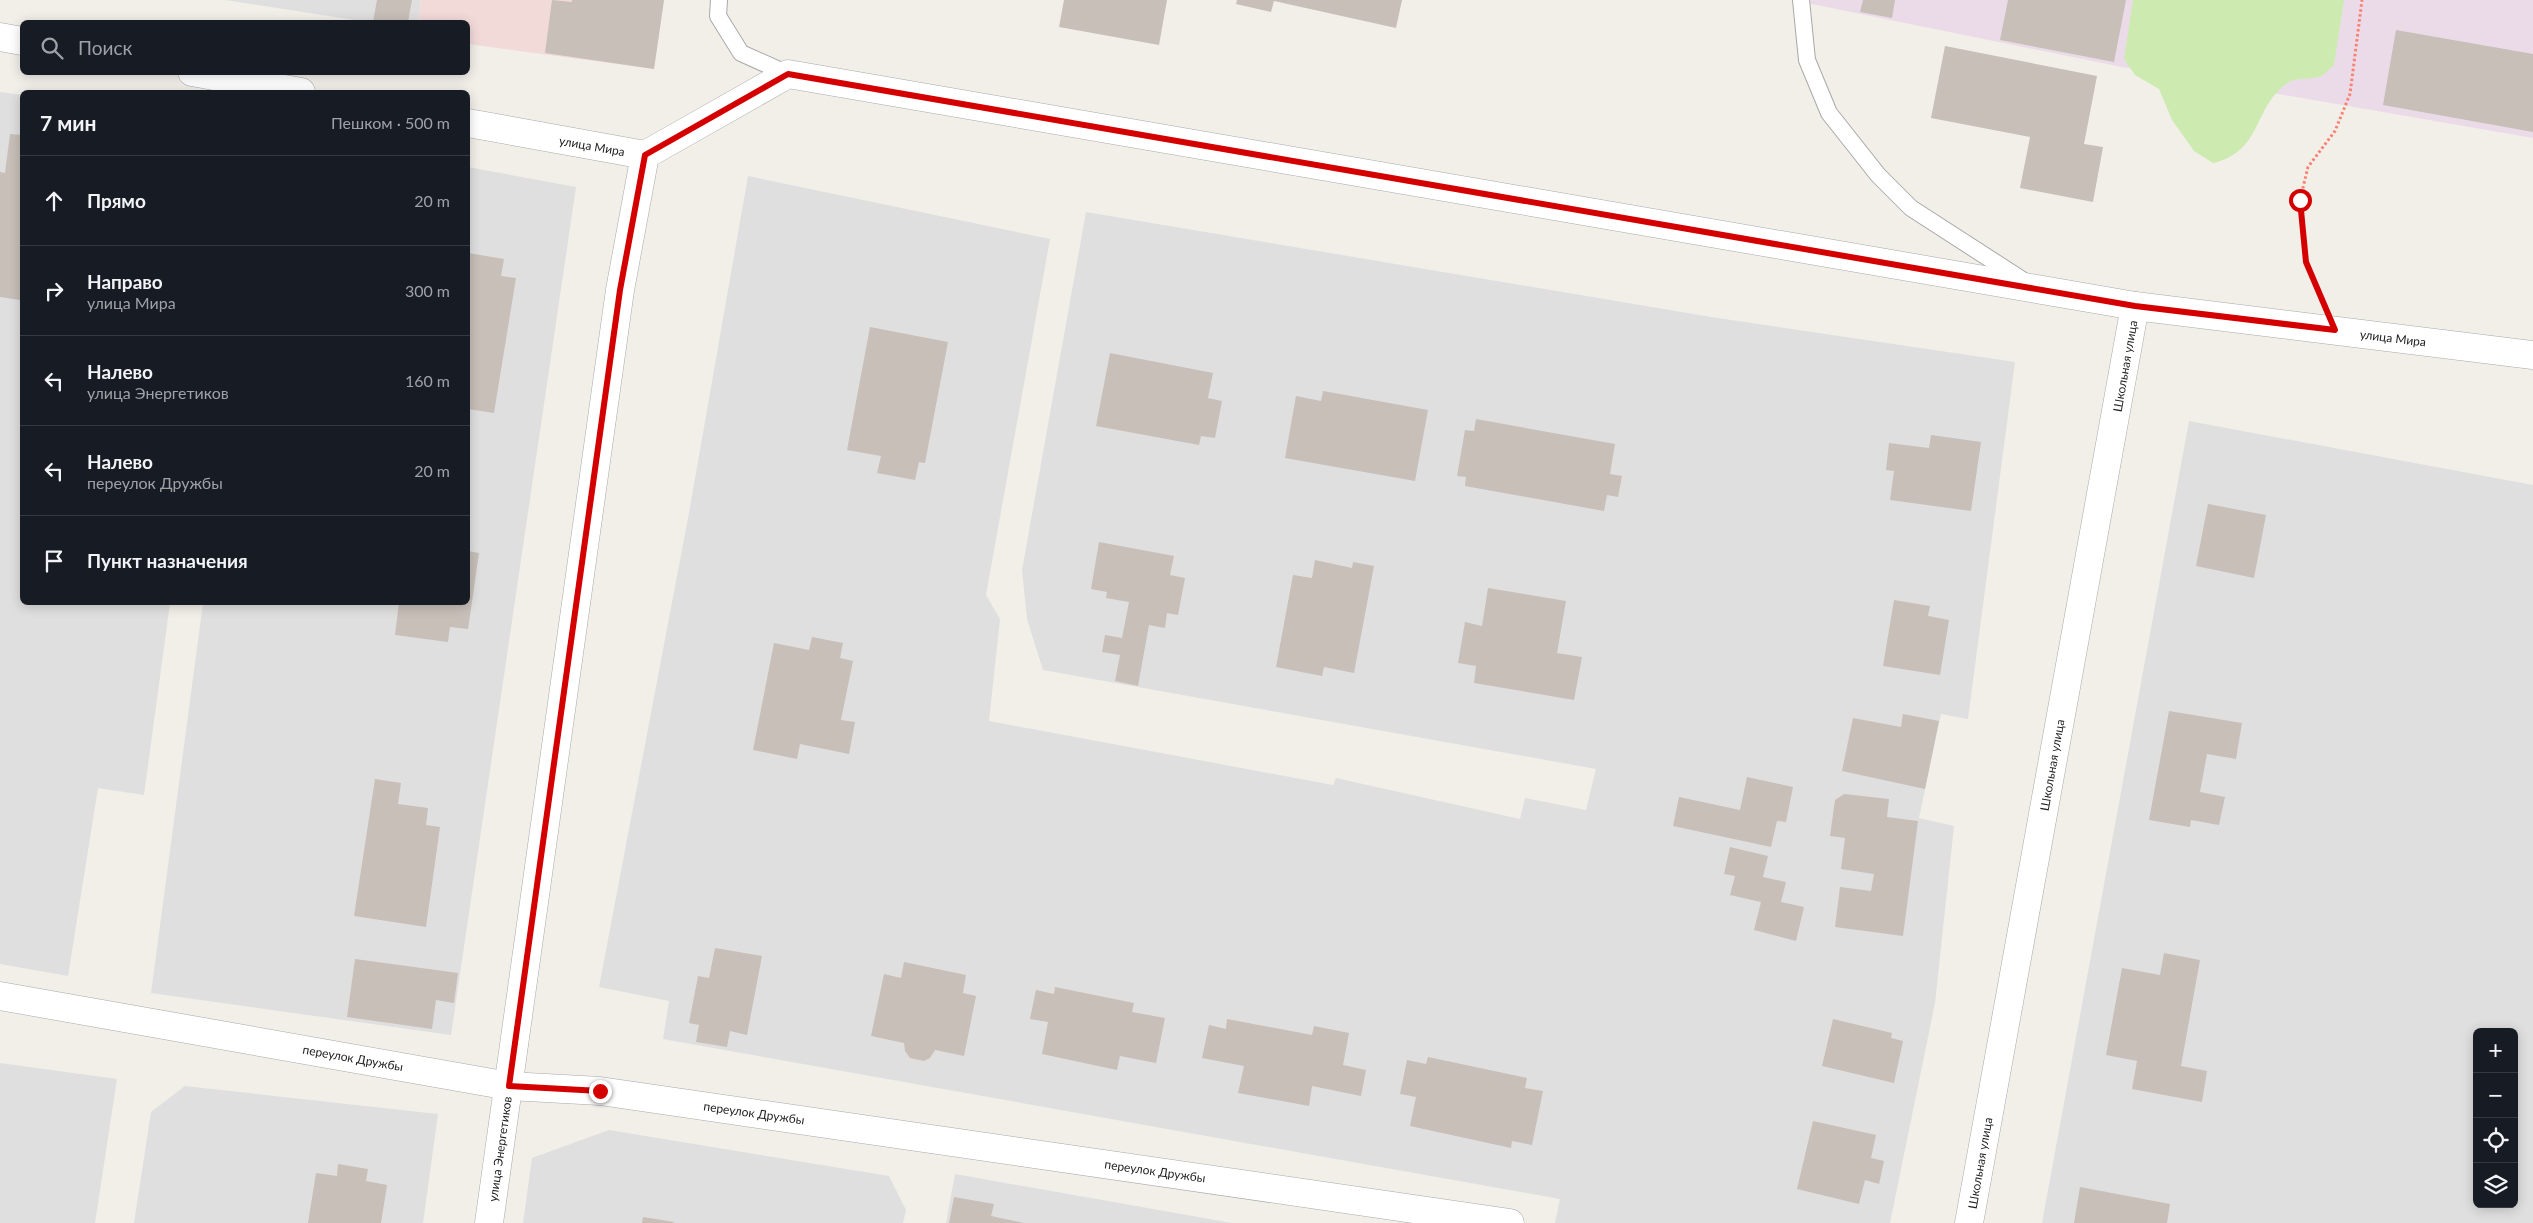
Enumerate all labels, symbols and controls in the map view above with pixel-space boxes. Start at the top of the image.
search box [20,20,470,75]
icon: search [38,34,66,62]
text: Поиск [78,36,132,59]
text: 7 мин [40,110,97,135]
text: Пешком · 500 m [331,113,450,132]
street label: улица Мира [558,133,626,159]
icon: ahead [40,187,68,215]
text: Прямо [87,189,146,212]
route start [2289,189,2312,212]
text: 20 m [414,191,450,210]
text: Направо [87,270,163,293]
icon: right [40,277,68,305]
text: 300 m [405,281,450,300]
text: улица Мира [87,293,176,312]
street label: Школьная улица [2110,319,2140,413]
street label: улица Мира [2359,327,2427,349]
text: Налево [87,360,153,383]
icon: left [40,367,68,395]
text: 160 m [405,371,450,390]
text: улица Энергетиков [87,383,229,402]
text: Налево [87,450,153,473]
icon: left [40,457,68,485]
text: 20 m [414,461,450,480]
text: переулок Дружбы [87,473,223,492]
icon: arrive [40,547,68,575]
text: Пункт назначения [87,549,248,572]
street label: Школьная улица [2037,718,2067,812]
map controls [2473,1028,2518,1208]
button: + [2473,1028,2518,1073]
street label: переулок Дружбы [302,1042,404,1074]
button: − [2473,1073,2518,1118]
route end [589,1080,612,1103]
street label: улица Энергетиков [485,1095,515,1203]
street label: переулок Дружбы [703,1098,805,1128]
street label: Школьная улица [1965,1116,1995,1210]
button: locate [2473,1118,2518,1163]
street label: переулок Дружбы [1104,1156,1206,1186]
button: layers [2473,1163,2518,1208]

